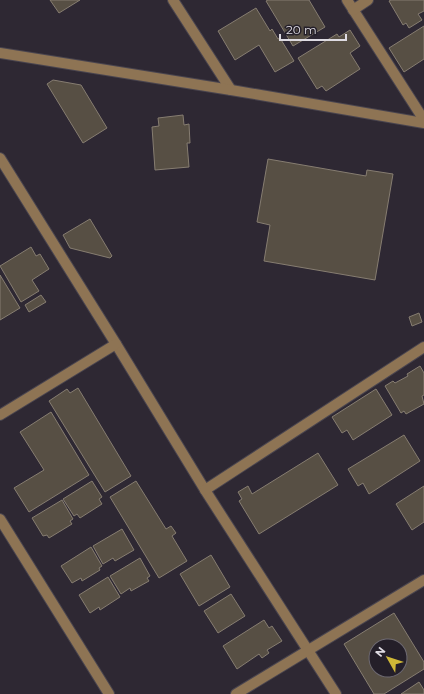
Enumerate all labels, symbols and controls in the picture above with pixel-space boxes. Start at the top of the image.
scale bar [280,16,346,42]
text: 20 m [286,22,317,37]
north arrow [368,638,408,678]
text: N [372,644,388,660]

